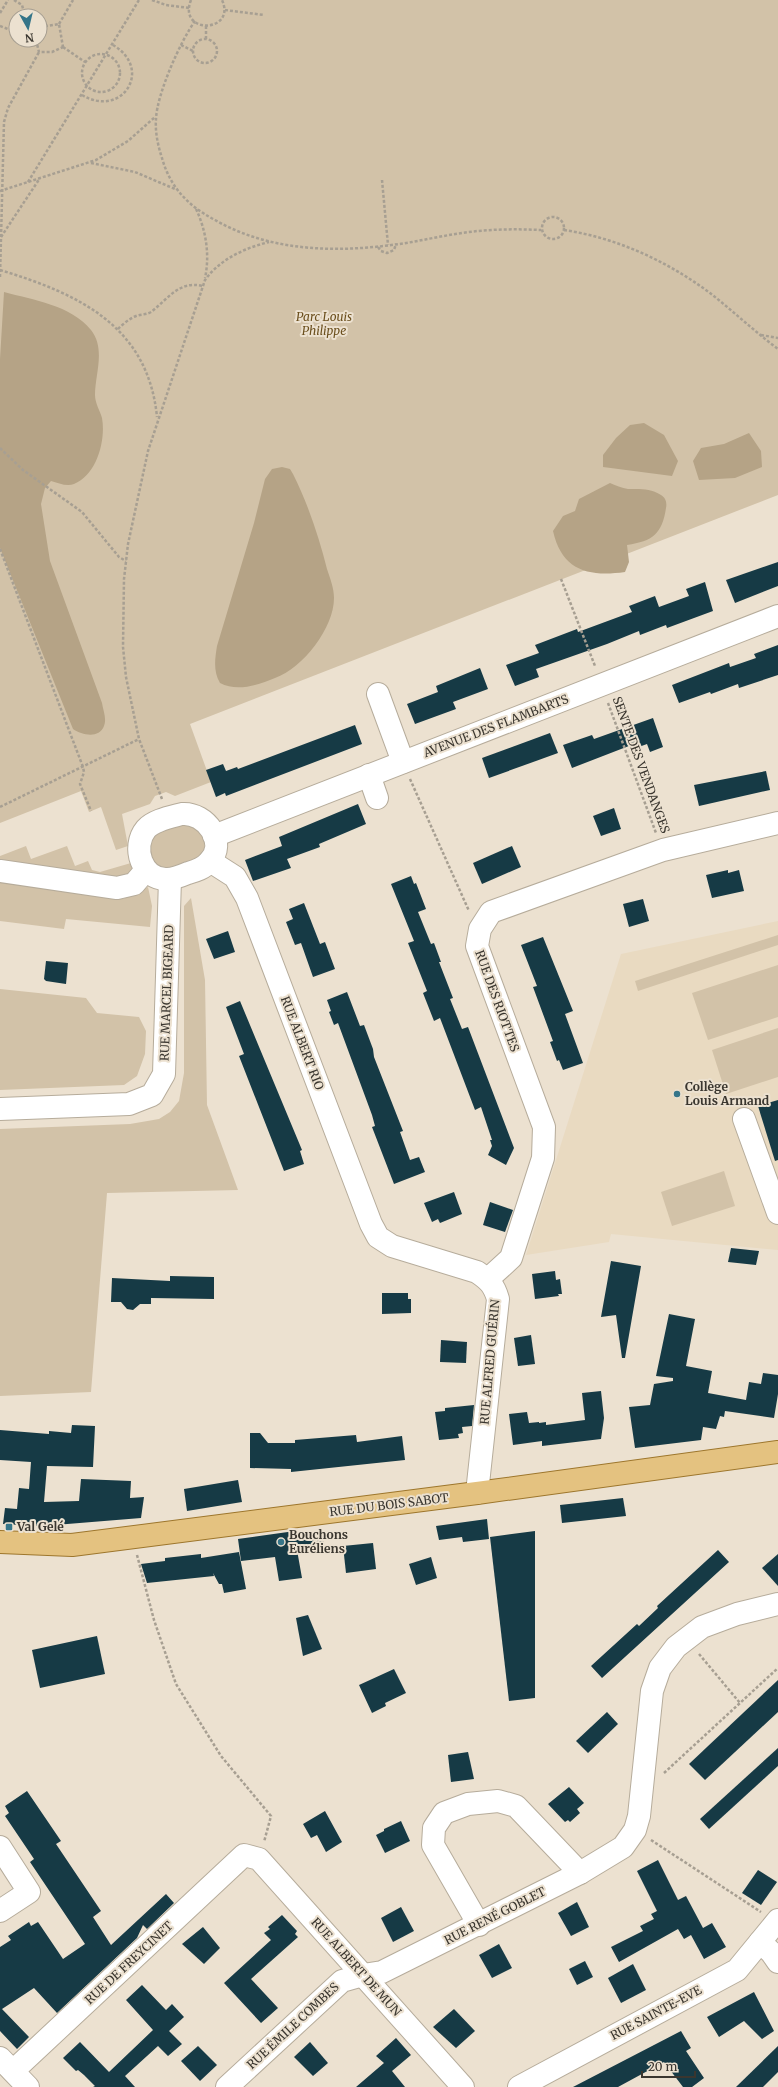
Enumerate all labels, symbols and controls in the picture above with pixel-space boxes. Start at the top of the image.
north arrow [8,8,48,48]
text: N [24,30,35,45]
park label: Parc Louis Philippe [296,309,352,338]
street label: AVENUE DES FLAMBARTS [420,691,571,761]
street label: SENTE DES VENDANGES [610,694,673,835]
street label: RUE MARCEL BIGEARD [157,925,176,1061]
street label: RUE DES RIOTTES [472,948,523,1054]
street label: RUE ALBERT RIO [278,994,327,1092]
place label: Collège Louis Armand [685,1079,770,1108]
marker: Collège Louis Armand [672,1089,682,1099]
street label: RUE ALFRED GUÉRIN [477,1298,503,1425]
street label: RUE DU BOIS SABOT [328,1490,450,1519]
place label: Val Gelé [16,1519,64,1534]
marker: Val Gelé [4,1522,14,1532]
place label: Bouchons Euréliens [289,1527,348,1556]
marker: Bouchons Euréliens [276,1537,286,1547]
street label: RUE RENÉ GOBLET [442,1883,549,1948]
street label: RUE ALBERT DE MUN [308,1914,405,2020]
street label: RUE DE FREYCINET [82,1918,176,2007]
street label: RUE ÉMILE COMBES [244,1979,342,2072]
street label: RUE SAINTE-EVE [608,1982,704,2043]
scale bar [642,2053,695,2079]
text: 20 m [648,2059,677,2074]

